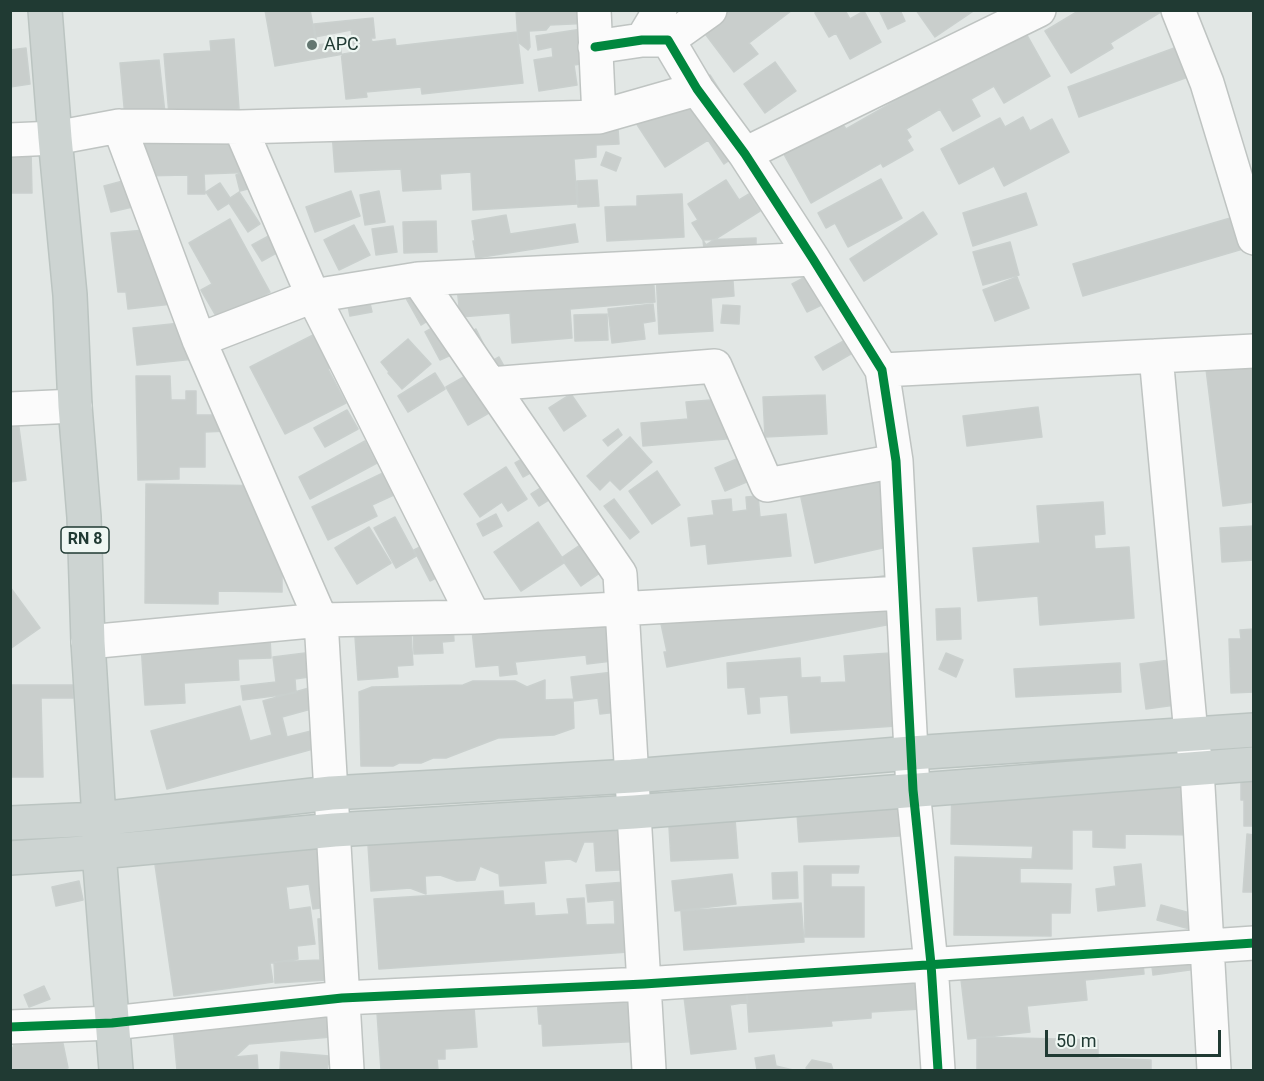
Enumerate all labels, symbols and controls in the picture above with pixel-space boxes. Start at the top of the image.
place label: APC [324,34,359,56]
marker: APC [305,38,319,52]
road number: RN 8 [61,527,109,553]
scale bar [1048,1018,1224,1056]
text: 50 m [1056,1030,1096,1051]

